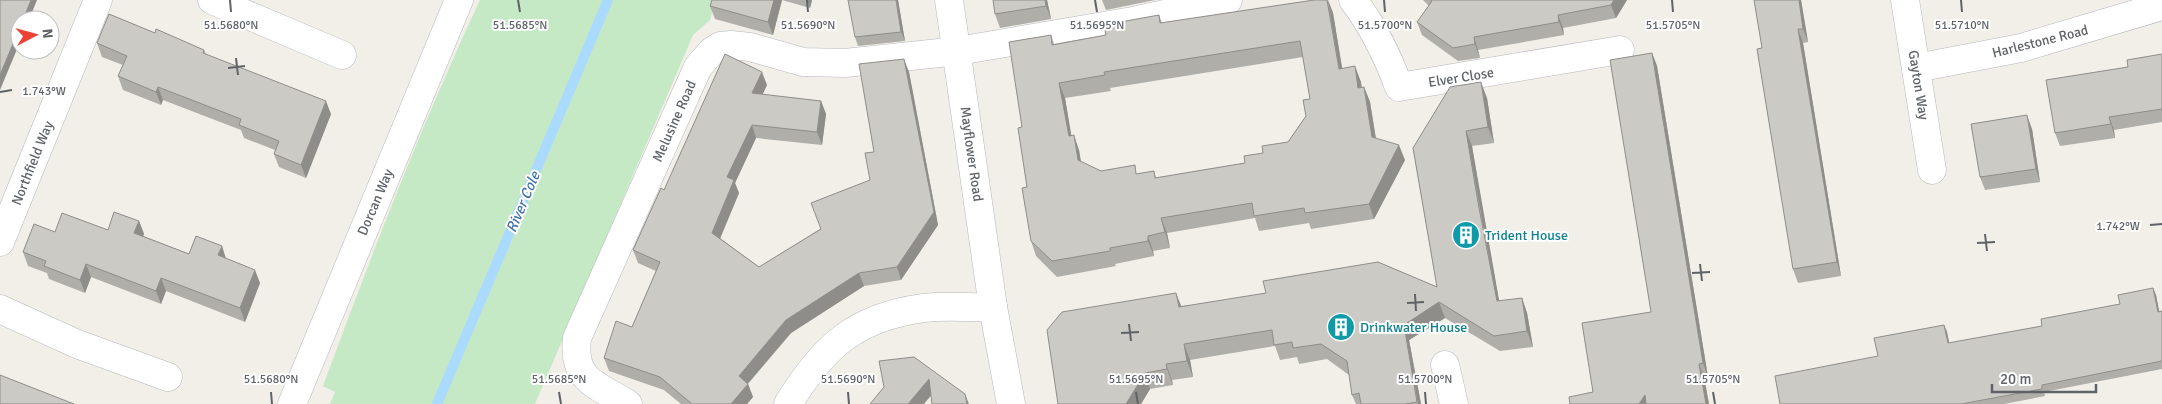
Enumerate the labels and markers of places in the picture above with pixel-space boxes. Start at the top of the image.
building icon: Trident House [1451,220,1481,250]
place label: Trident House [1485,227,1568,244]
building icon: Drinkwater House [1326,312,1356,342]
place label: Drinkwater House [1360,319,1467,336]

